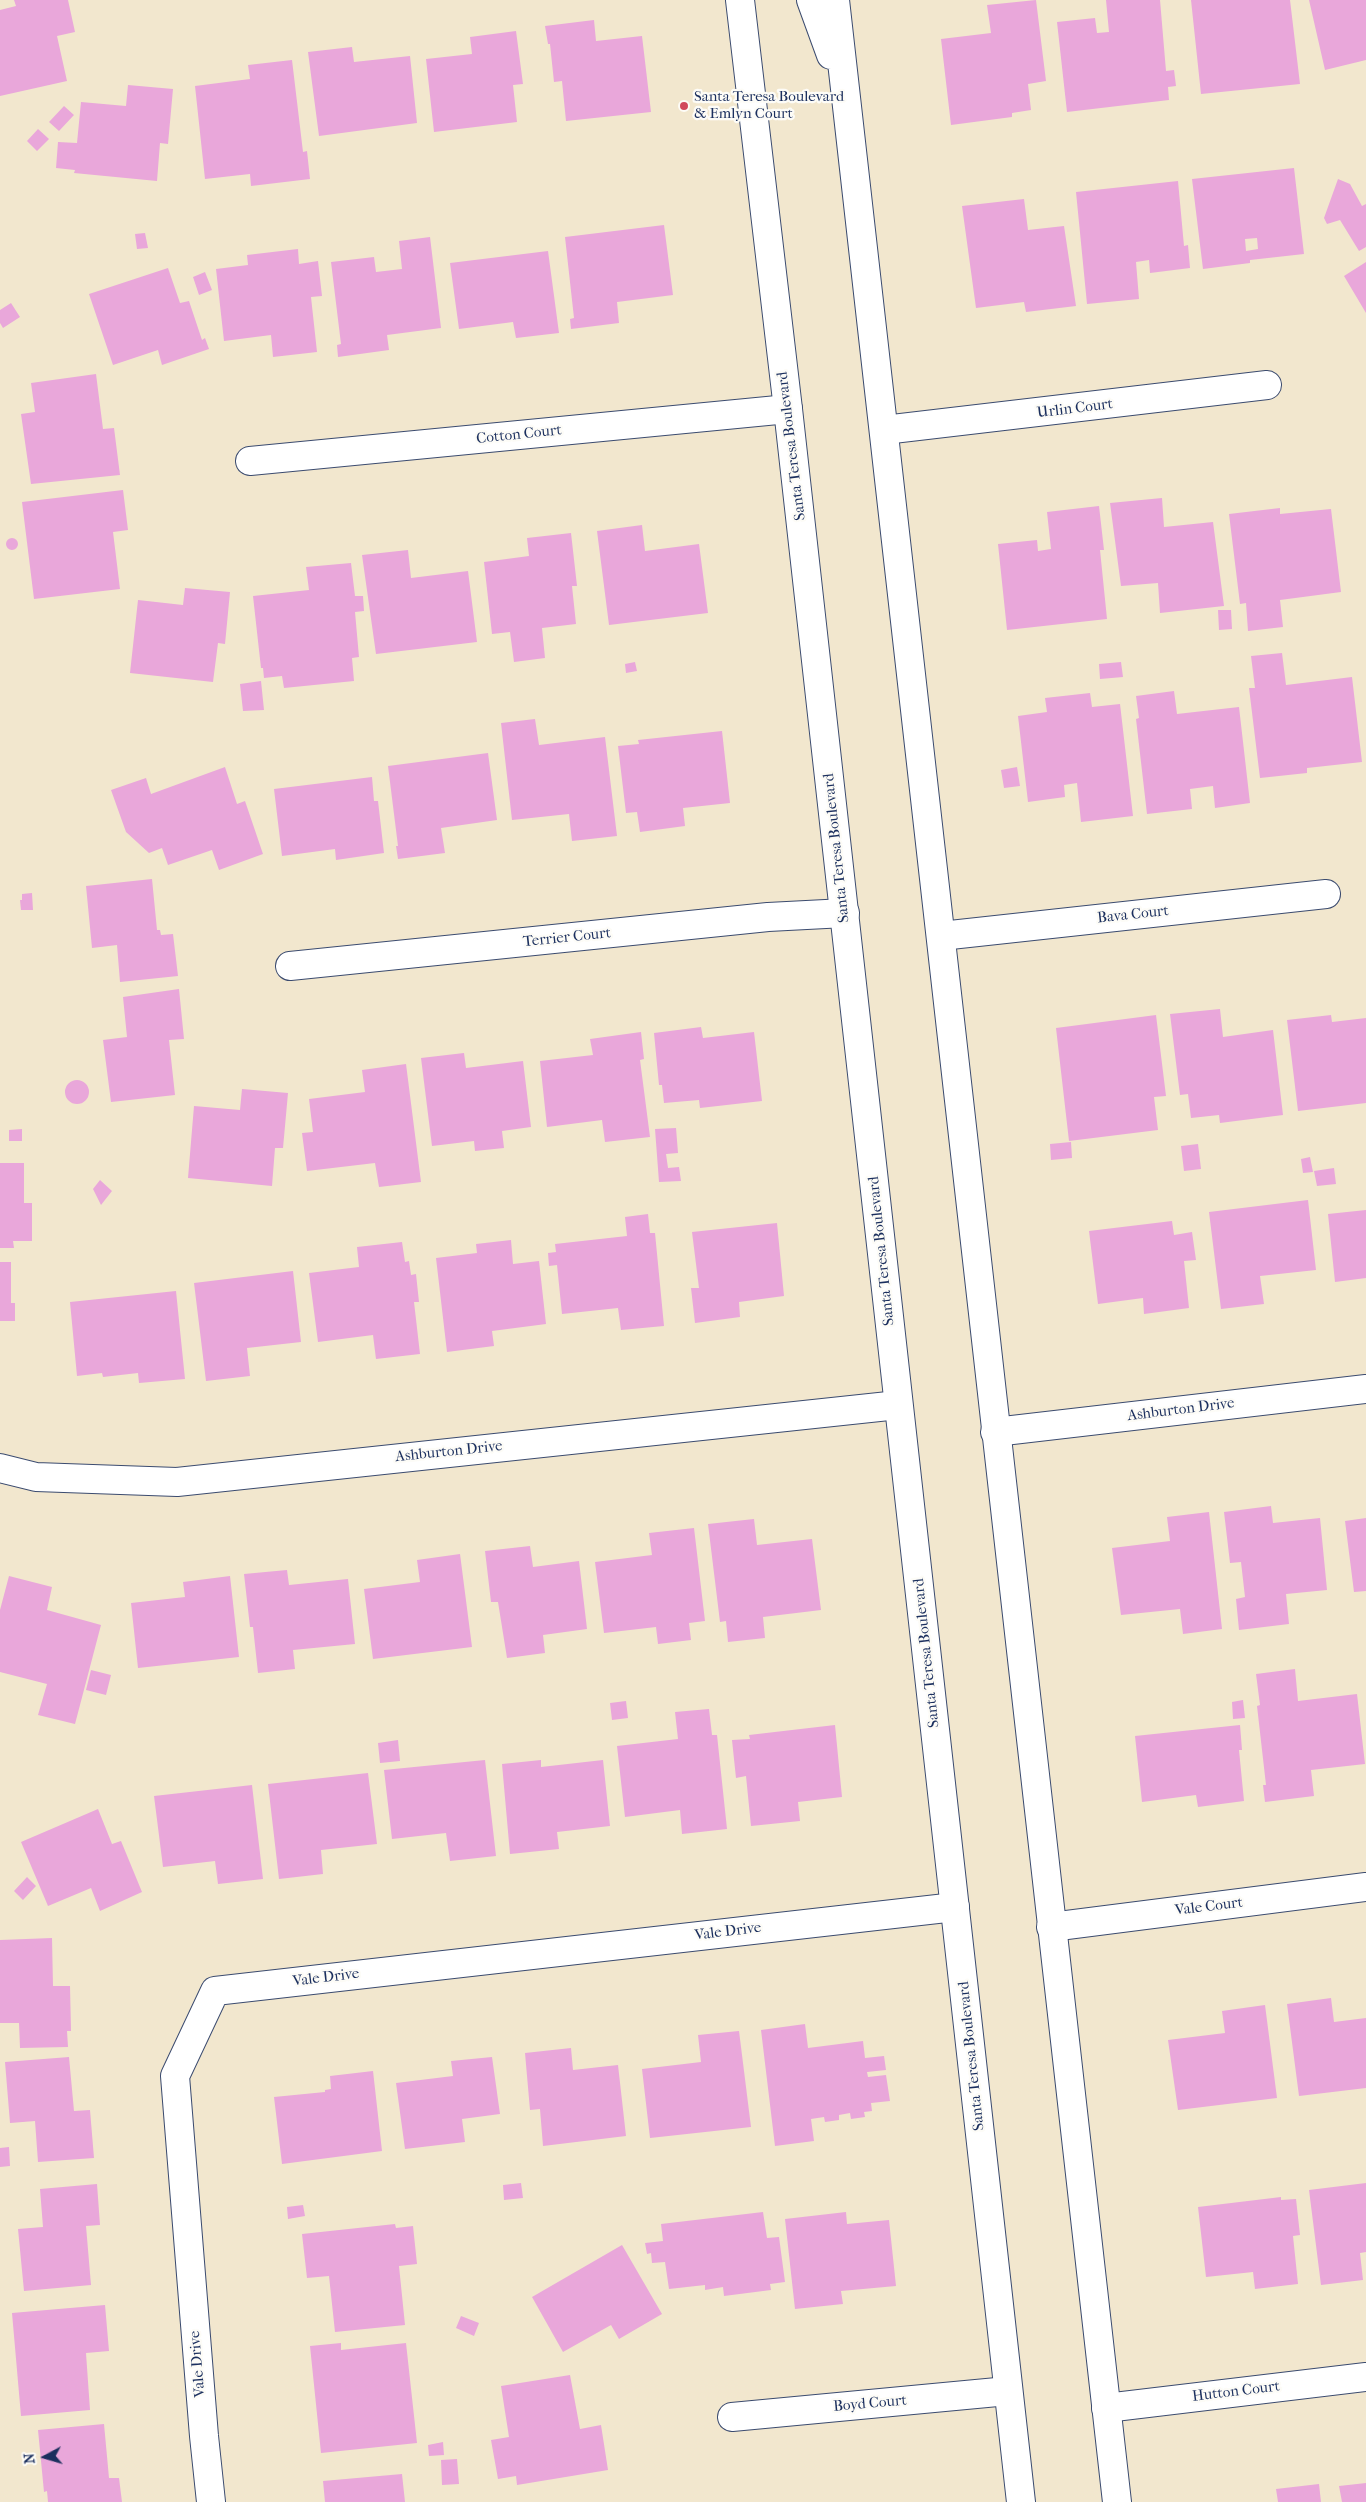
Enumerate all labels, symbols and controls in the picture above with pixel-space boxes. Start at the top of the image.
place label: Santa Teresa Boulevard & Emlyn Court [694,88,844,123]
marker: Santa Teresa Boulevard & Emlyn Court [678,100,690,112]
street label: Santa Teresa Boulevard [774,370,810,522]
street label: Urlin Court [1036,395,1114,423]
street label: Cotton Court [475,422,563,448]
street label: Santa Teresa Boulevard [820,772,854,924]
street label: Bava Court [1096,902,1170,928]
street label: Terrier Court [522,924,612,952]
street label: Santa Teresa Boulevard [865,1175,899,1327]
street label: Ashburton Drive [1126,1395,1236,1425]
street label: Ashburton Drive [395,1437,503,1467]
street label: Santa Teresa Boulevard [910,1577,944,1729]
street label: Vale Court [1174,1894,1244,1920]
street label: Vale Drive [694,1919,762,1945]
street label: Vale Drive [292,1965,360,1991]
street label: Santa Teresa Boulevard [955,1980,989,2132]
street label: Vale Drive [186,2330,210,2398]
street label: Hutton Court [1191,2378,1281,2406]
street label: Boyd Court [833,2392,907,2416]
north arrow [20,2432,70,2482]
text: N [21,2452,39,2465]

